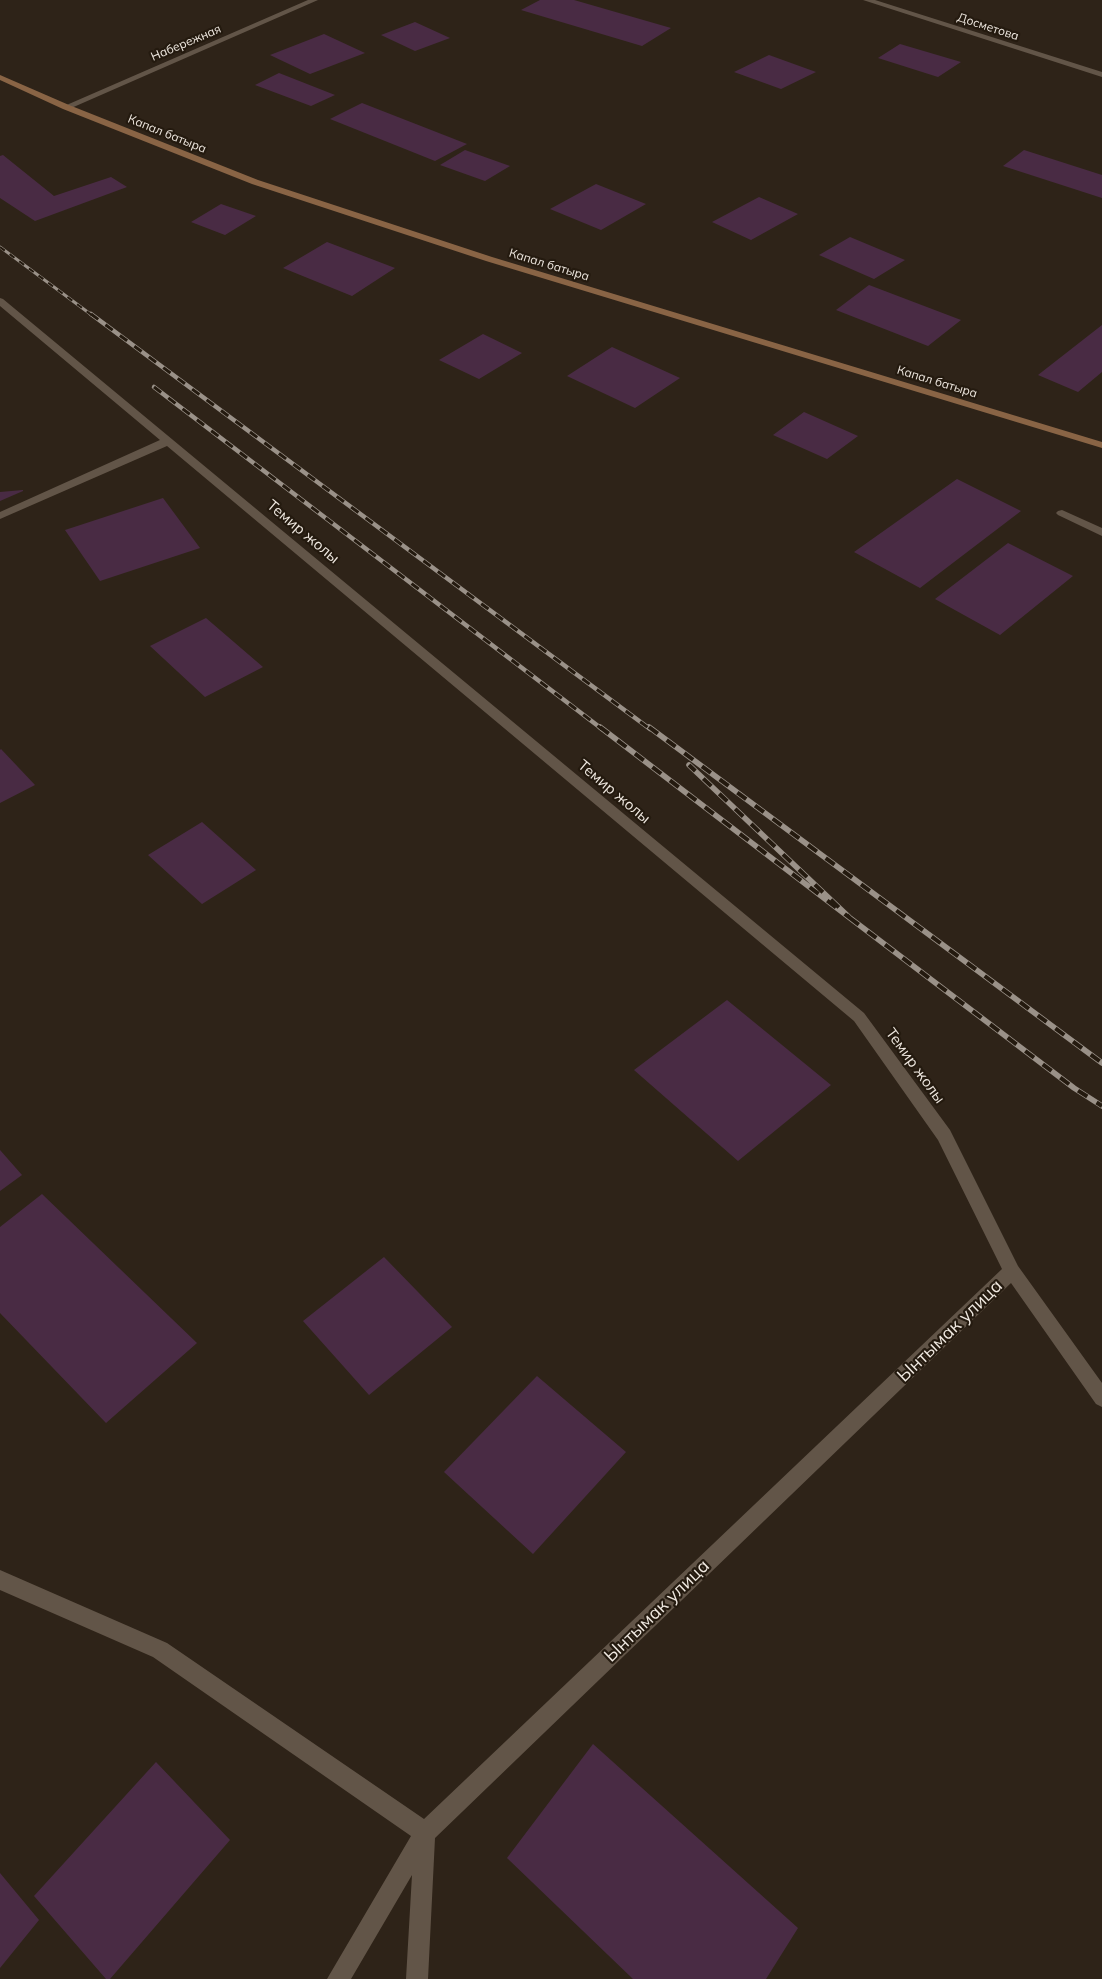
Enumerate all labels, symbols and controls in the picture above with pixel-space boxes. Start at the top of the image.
street label: Досметова [955,10,1021,44]
street label: Набережная [149,22,223,64]
street label: Капал батыра [126,112,208,156]
street label: Капал батыра [507,246,591,284]
street label: Капал батыра [895,363,979,401]
street label: Темир жолы [263,497,343,567]
street label: Темир жолы [574,757,654,827]
street label: Темир жолы [882,1025,948,1107]
street label: Ынтымак улица [893,1275,1007,1387]
street label: Ынтымак улица [600,1555,714,1667]

